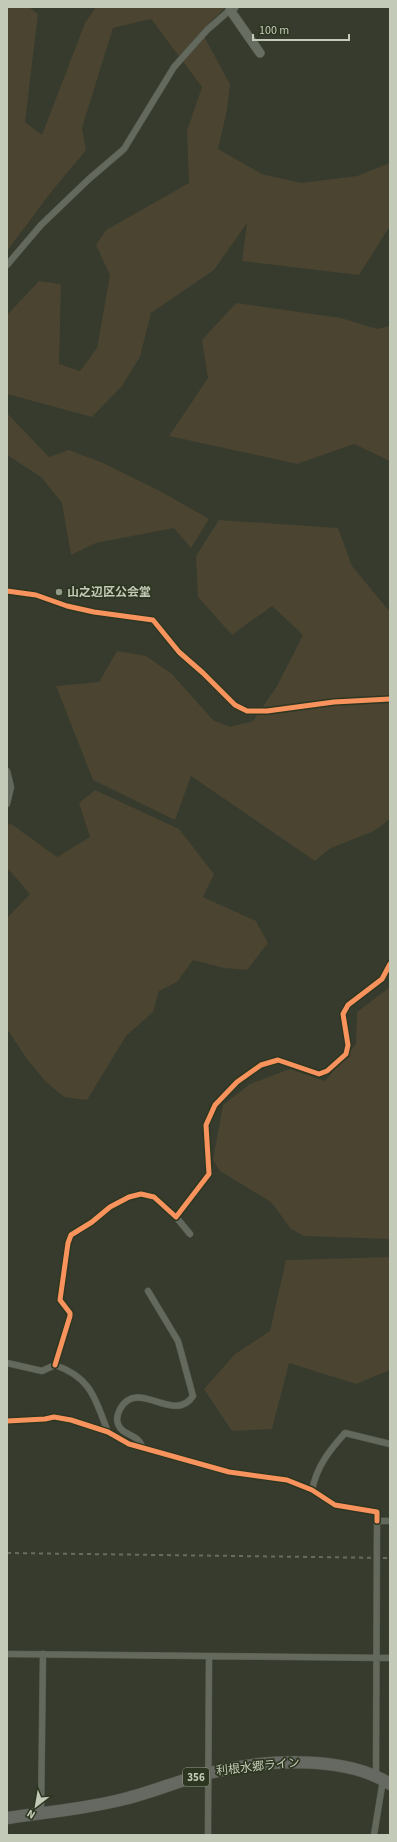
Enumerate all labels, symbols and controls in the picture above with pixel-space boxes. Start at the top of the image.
scale bar [253,16,349,42]
text: 100 m [259,22,289,39]
place label: 山之辺区公会堂 [67,584,151,601]
marker: 山之辺区公会堂 [54,587,64,597]
street label: 利根水郷ライン [215,1754,301,1780]
road number: 356 [183,1768,209,1786]
north arrow [16,1786,56,1826]
text: N [24,1806,38,1822]

